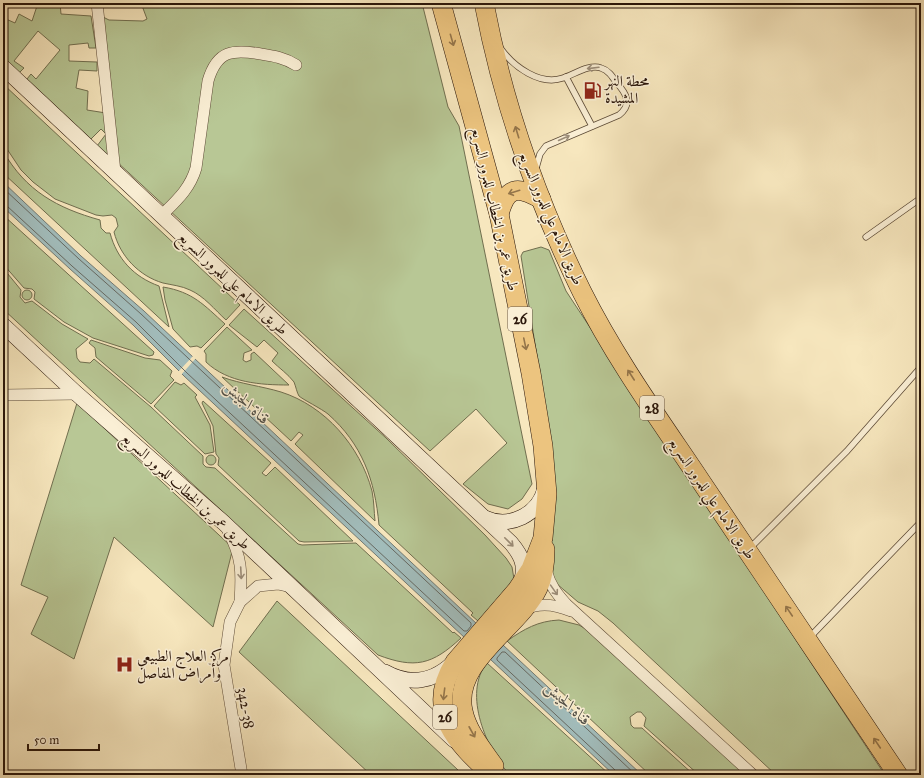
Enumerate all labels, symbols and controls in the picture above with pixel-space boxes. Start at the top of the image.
one-way arrow [449,34,456,47]
one-way arrow [587,64,600,72]
place label: محطة النهر المشيدة [603,72,649,107]
fuel station icon: محطة النهر المشيدة [582,80,602,100]
street label: طريق عمر بن الخطاب للمرور السريع [463,125,523,294]
one-way arrow [512,126,520,138]
one-way arrow [557,134,569,141]
street label: طريق الامام علي للمرور السريع [510,148,587,290]
one-way arrow [508,189,521,196]
street label: طريق الامام علي للمرور السريع [171,227,292,342]
road number: 26 [508,307,532,331]
one-way arrow [521,337,529,350]
one-way arrow [627,370,635,381]
water label: قناة الجيش [219,376,274,430]
road number: 28 [640,396,664,420]
street label: طريق عمر بن الخطاب للمرور السريع [114,428,254,557]
street label: طريق الامام علي للمرور السريع [660,433,760,565]
one-way arrow [504,537,514,547]
one-way arrow [237,566,245,579]
one-way arrow [550,585,558,596]
one-way arrow [784,606,793,617]
place label: مركز العلاج الطبيعي وأمراض المفاصل [137,647,229,684]
hospital icon: مركز العلاج الطبيعي وأمراض المفاصل [114,655,134,675]
water label: قناة الجيش [540,677,595,731]
street label: 342-38 [234,686,258,730]
one-way arrow [440,687,448,700]
road number: 26 [433,705,457,729]
scale bar [28,726,99,752]
one-way arrow [468,726,476,738]
text: 50 m [34,733,59,747]
one-way arrow [873,737,881,748]

